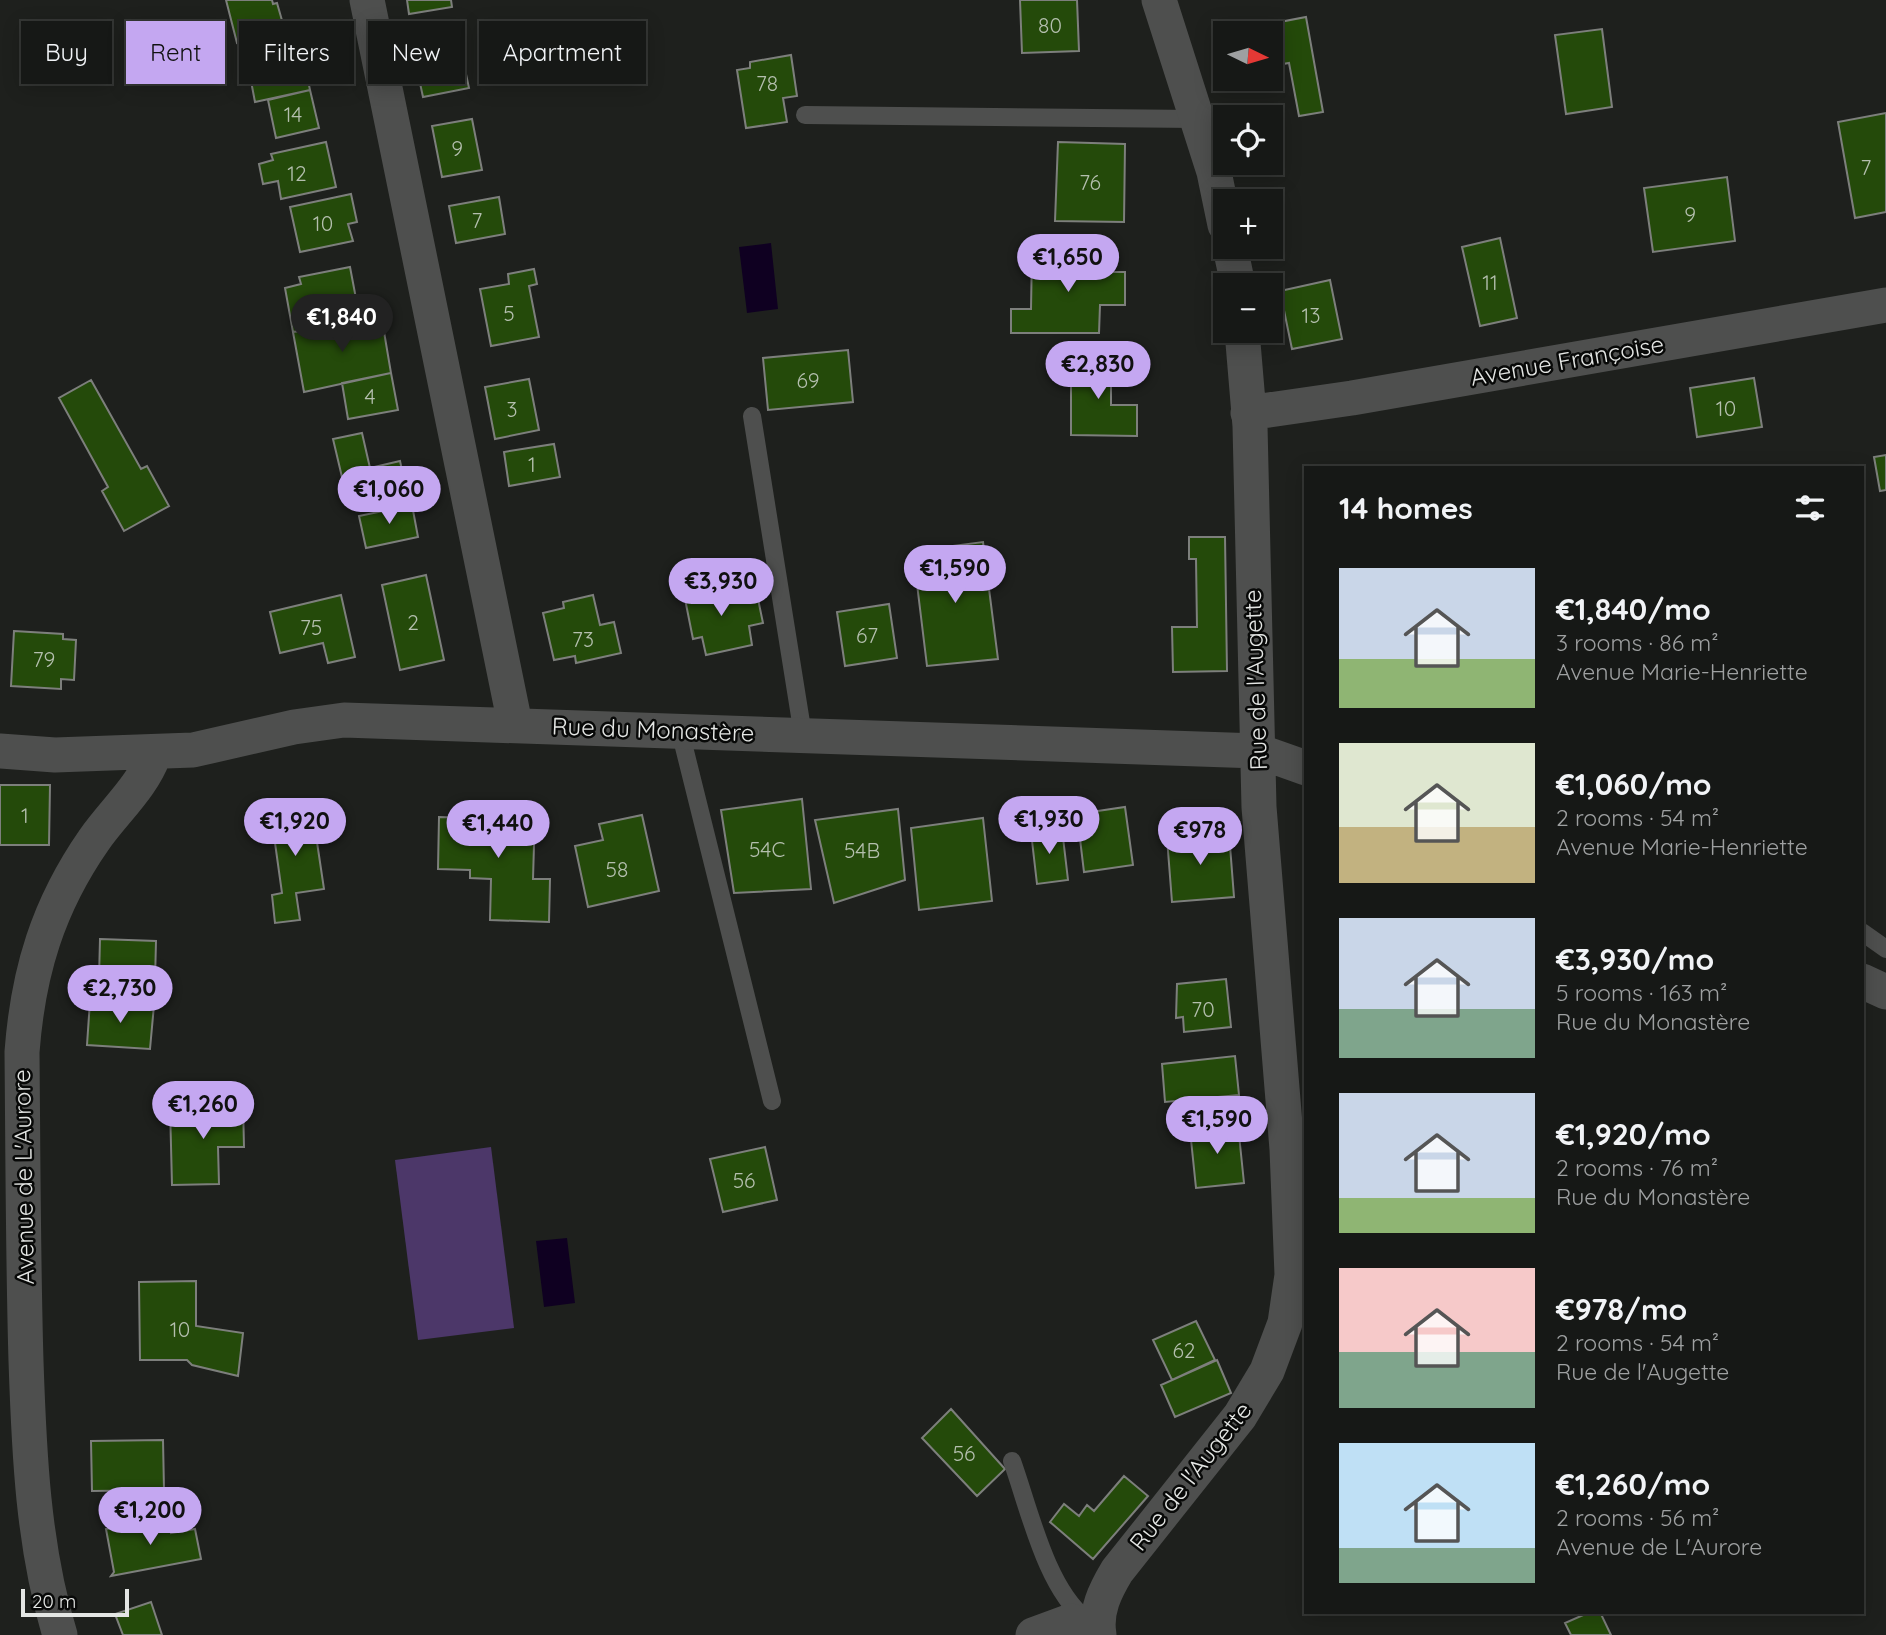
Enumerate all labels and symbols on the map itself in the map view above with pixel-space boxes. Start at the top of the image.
house number: 80 [1038,12,1062,38]
north arrow [1213,21,1283,91]
house number: 78 [756,70,778,96]
house number: 14 [284,101,302,127]
house number: 9 [451,135,463,161]
house number: 7 [1861,154,1872,180]
house number: 12 [287,160,307,186]
house number: 76 [1079,169,1101,195]
house number: 9 [1684,201,1696,227]
house number: 7 [472,207,483,233]
house number: 10 [313,210,333,236]
pin: €1,650 [1011,234,1125,294]
house number: 11 [1482,269,1498,295]
pin: €1,840 [285,294,399,354]
house number: 5 [503,300,515,326]
house number: 13 [1302,302,1320,328]
street label: Avenue Françoise [1468,328,1666,392]
pin: €2,830 [1041,342,1155,401]
house number: 69 [796,367,820,393]
house number: 4 [364,383,376,409]
house number: 10 [1716,395,1736,421]
house number: 3 [506,396,518,422]
house number: 1 [528,451,536,477]
pin: €1,060 [332,466,446,526]
pin: €1,590 [898,546,1012,605]
pin: €3,930 [664,558,778,618]
street label: Rue de l'Augette [1237,589,1273,771]
house number: 2 [407,609,419,635]
house number: 75 [300,614,322,640]
house number: 67 [856,622,878,648]
house number: 73 [572,626,594,652]
house number: 79 [33,646,55,672]
street label: Rue du Monastère [551,710,755,748]
pin: €1,930 [992,796,1106,856]
pin: €1,920 [238,798,352,858]
pin: €1,440 [441,800,555,860]
house number: 1 [21,802,29,828]
pin: €978 [1159,808,1241,867]
house number: 54C [749,836,785,862]
house number: 54B [844,837,880,863]
house number: 58 [606,856,628,882]
pin: €2,730 [63,965,177,1025]
house number: 70 [1191,996,1215,1022]
street label: Avenue de L'Aurore [6,1069,40,1285]
pin: €1,260 [146,1082,260,1141]
pin: €1,590 [1160,1096,1274,1156]
house number: 56 [733,1167,755,1193]
house number: 10 [170,1316,190,1342]
house number: 62 [1173,1337,1195,1363]
street label: Rue de l'Augette [1122,1395,1258,1557]
house number: 56 [953,1440,975,1466]
pin: €1,200 [93,1488,207,1547]
scale bar [21,1586,130,1618]

